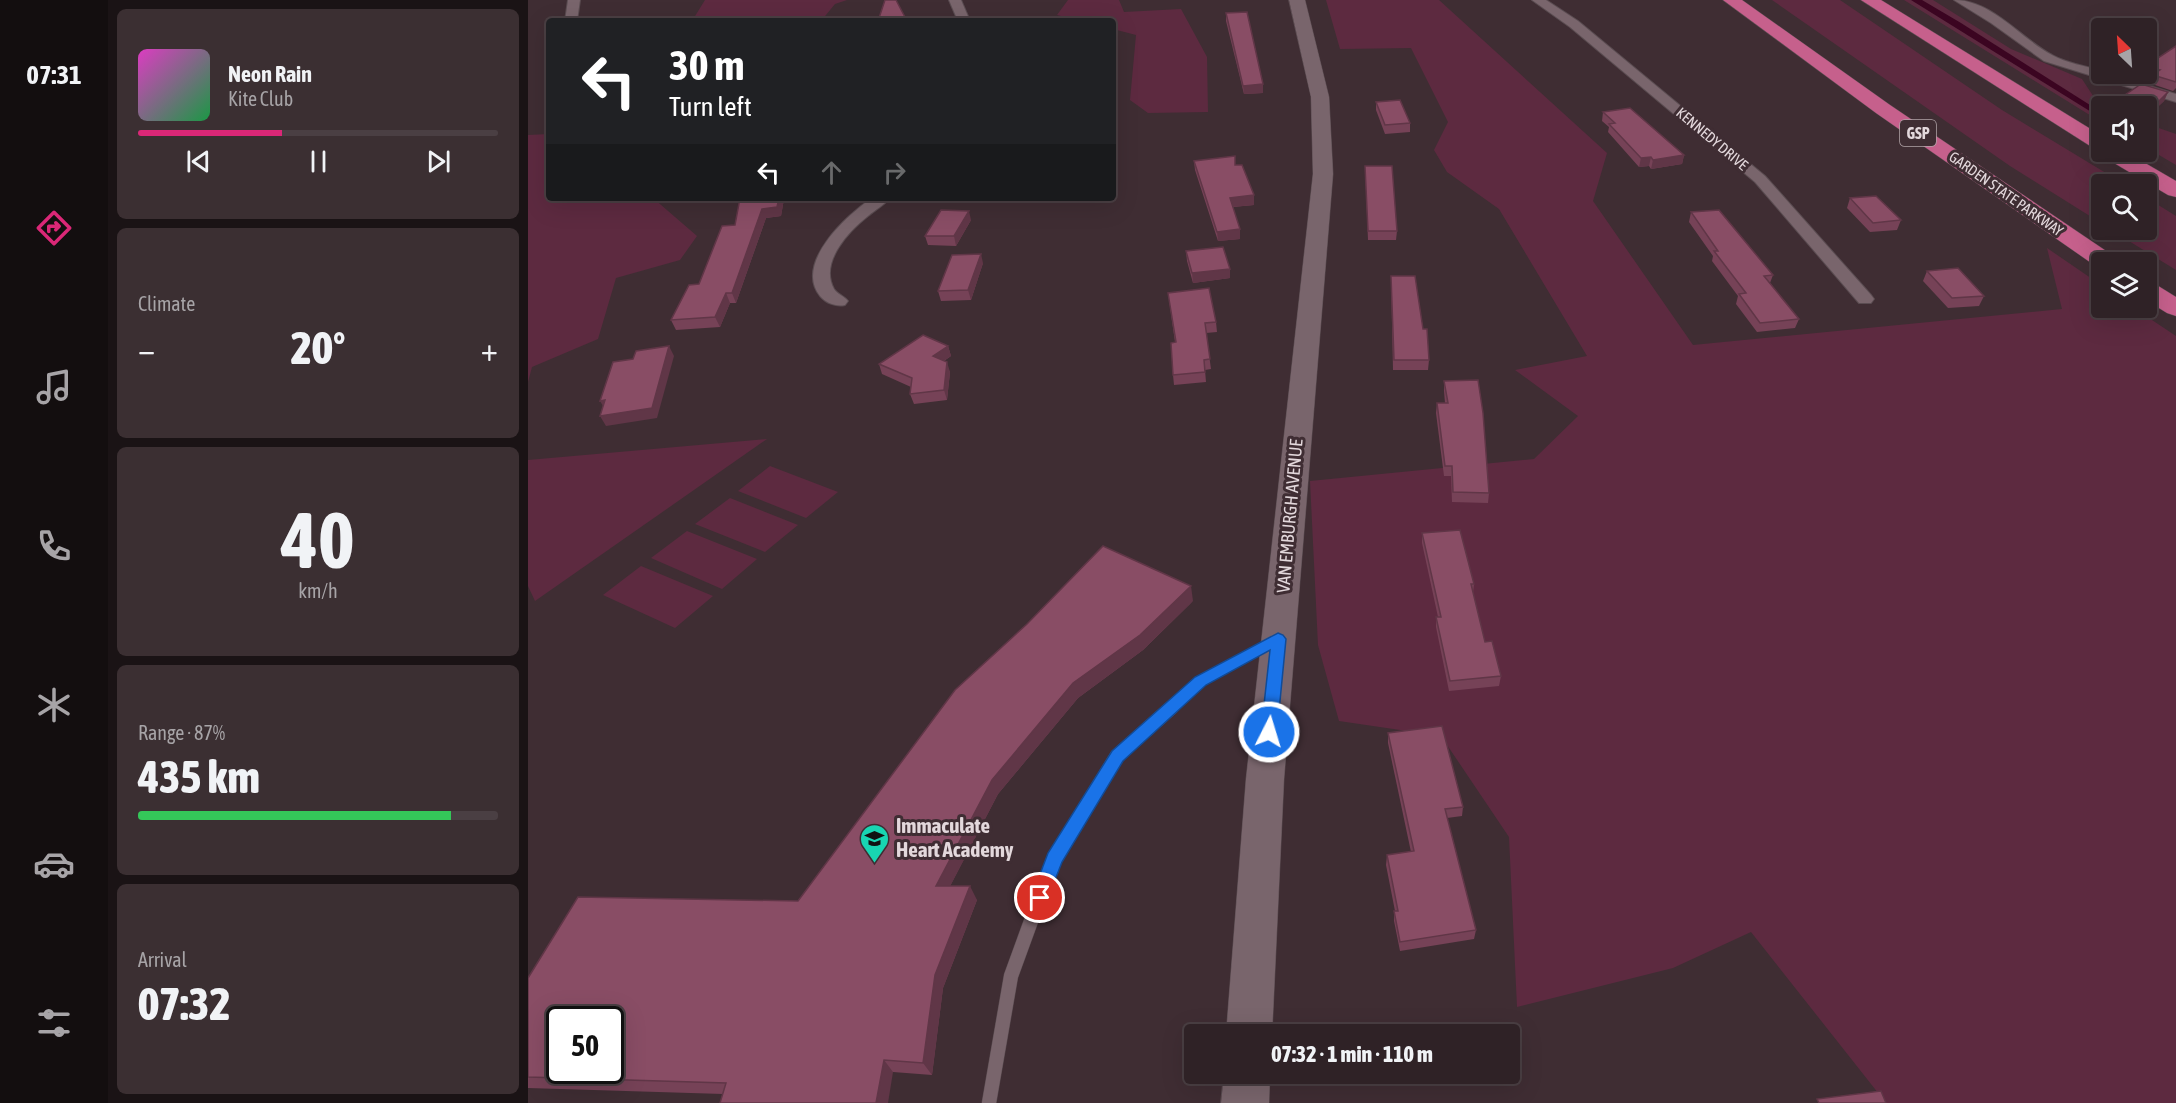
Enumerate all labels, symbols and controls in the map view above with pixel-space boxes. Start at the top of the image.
north arrow [2091,18,2157,84]
map controls [2091,18,2157,318]
text: 30 m [669,41,744,89]
icon: left [570,42,648,120]
text: 07:31 [26,59,82,90]
text: Neon Rain [228,61,312,87]
text: Kite Club [228,87,293,110]
text: Turn left [669,91,752,122]
button: sound [2091,96,2157,162]
street label: KENNEDY DRIVE [1673,104,1752,174]
road number: GSP [1900,120,1936,146]
icon: previous [182,145,215,178]
icon: pause [302,145,335,178]
icon: next [422,145,455,178]
street label: GARDEN STATE PARKWAY [1946,148,2067,240]
icon: left [752,156,785,189]
icon: ahead [815,156,848,189]
icon: right [878,156,911,189]
button: search [2091,174,2157,240]
icon: directions [33,207,75,249]
button: layers [2091,252,2157,318]
text: Climate [138,292,195,315]
text: 20° [291,322,345,374]
text: − [138,330,155,368]
text: + [481,330,498,368]
icon: music [33,366,75,408]
street label: VAN EMBURGH AVENUE [1272,438,1307,594]
text: 40 [281,495,355,585]
icon: phone [33,525,75,567]
text: km/h [298,579,338,602]
icon: climate [33,684,75,726]
position arrow [1237,700,1301,764]
text: Range · 87% [138,721,225,744]
text: 435 km [138,751,260,803]
place label: Immaculate Heart Academy [896,813,1014,861]
school or university icon: Immaculate Heart Academy [859,822,891,864]
icon: car [33,843,75,885]
pin [1014,872,1065,923]
icon: arrive [1023,881,1056,914]
text: Arrival [138,948,187,971]
text: 07:32 [138,978,231,1030]
icon: filters [33,1002,75,1044]
speed limit sign: 50 [546,1006,624,1084]
text: 07:32 · 1 min · 110 m [1271,1041,1433,1067]

